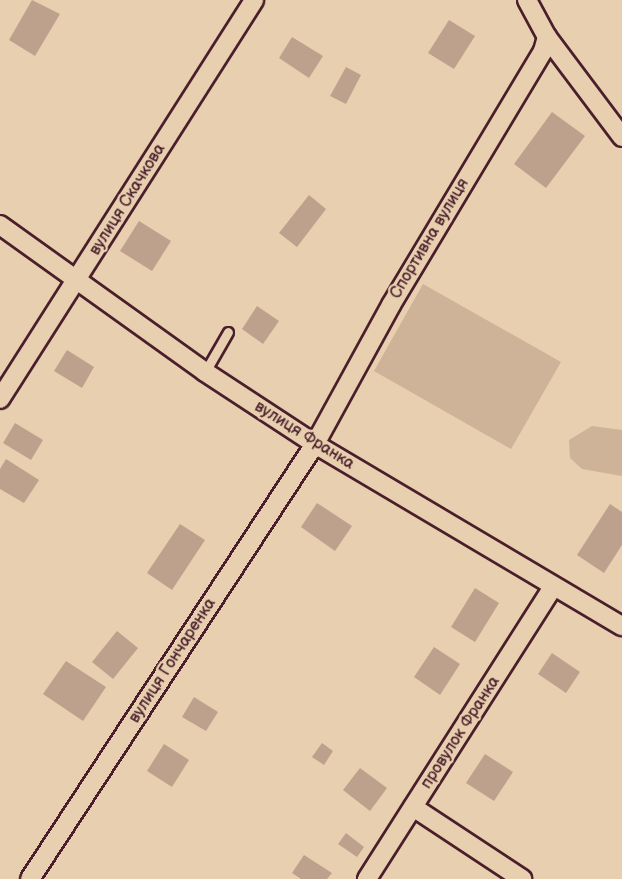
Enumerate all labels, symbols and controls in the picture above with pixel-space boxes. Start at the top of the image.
street label: вулиця Скачкова [86,141,170,259]
street label: Спортивна вулиця [387,175,473,303]
street label: вулиця Франка [251,398,357,474]
street label: вулиця Гончаренка [125,595,221,727]
street label: провулок Франка [417,673,505,793]

